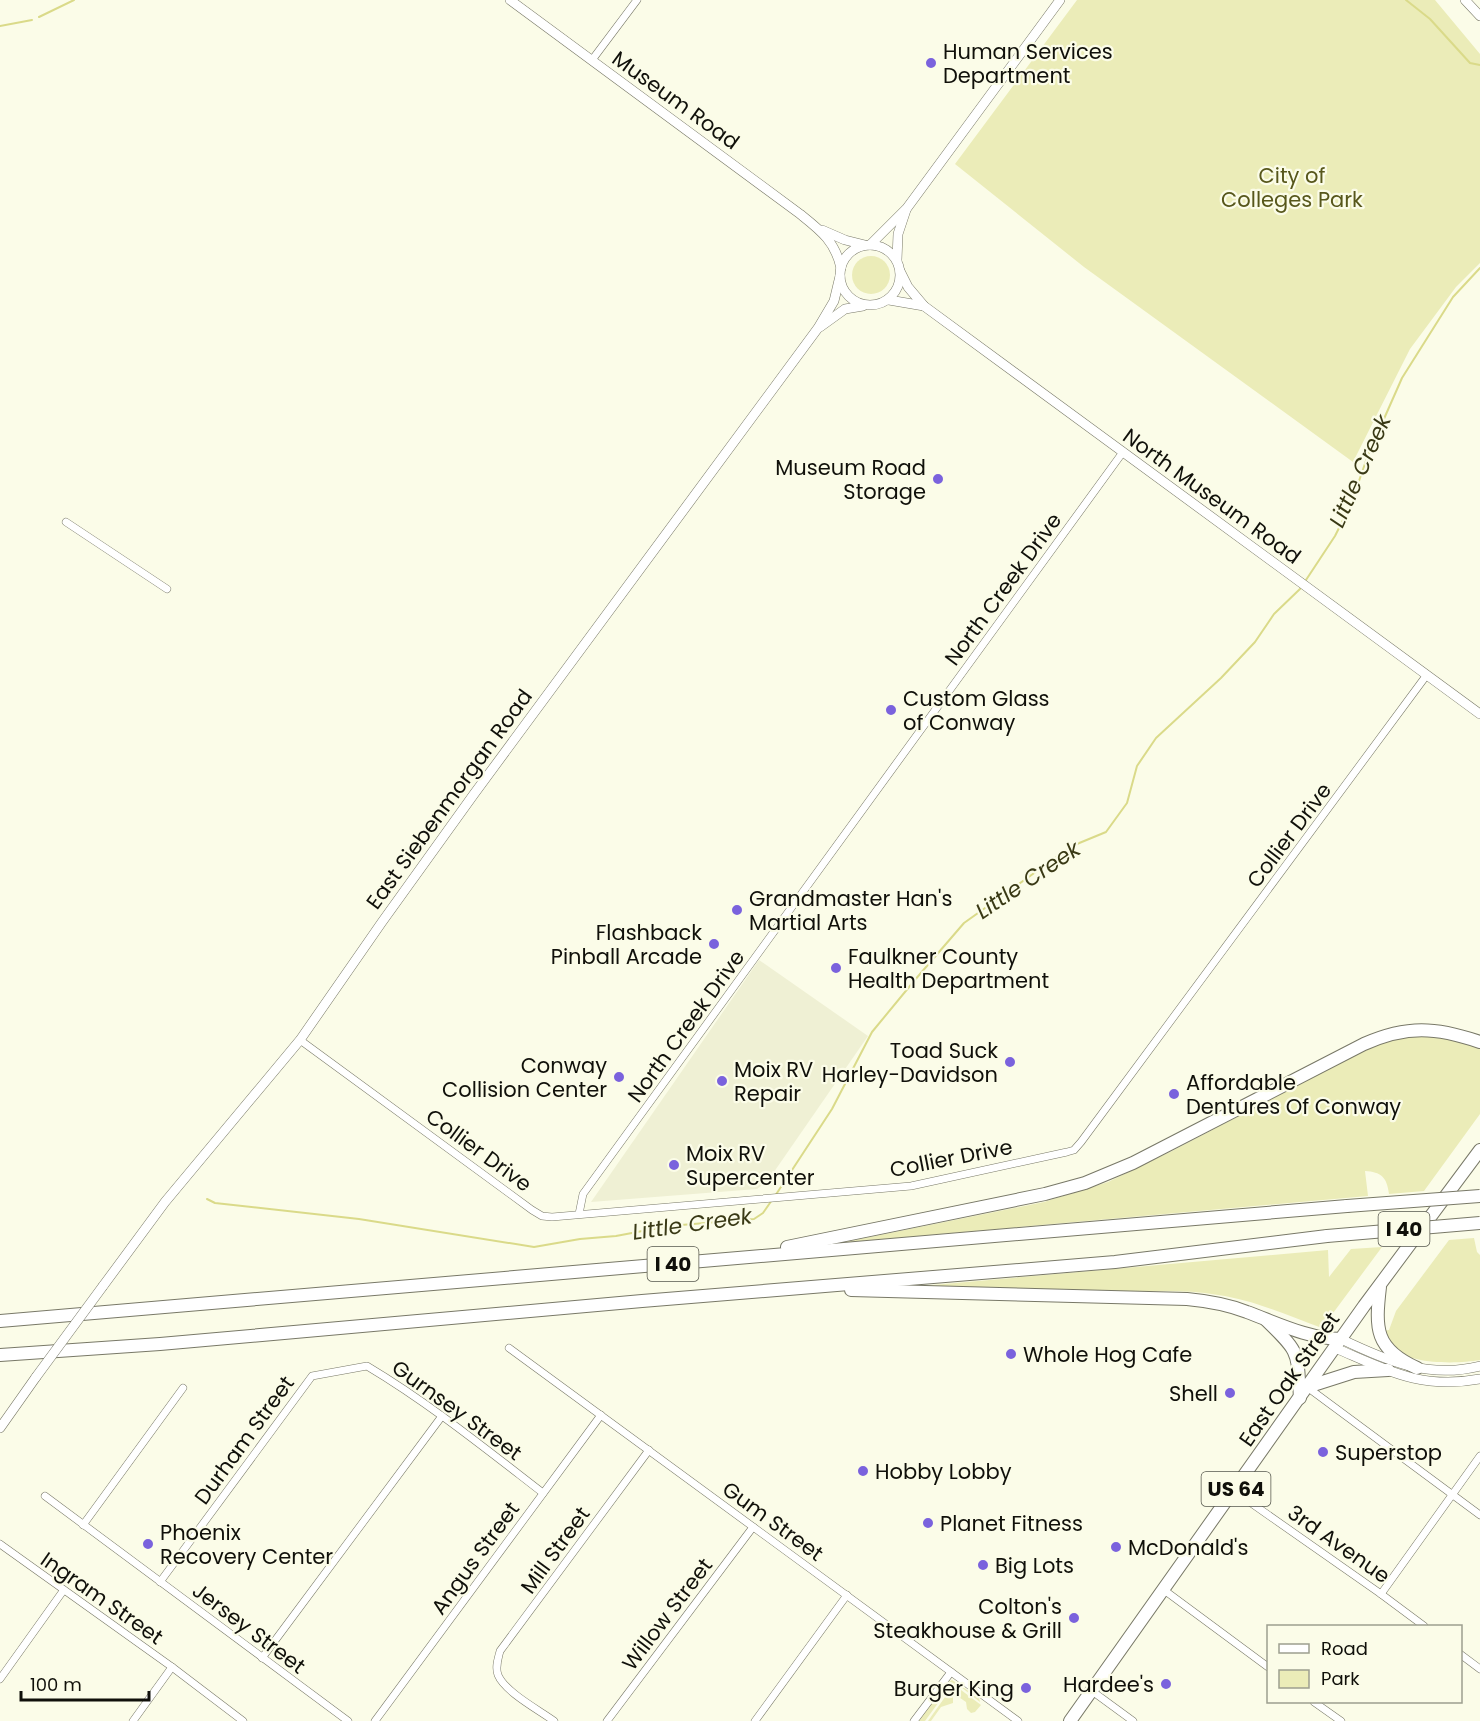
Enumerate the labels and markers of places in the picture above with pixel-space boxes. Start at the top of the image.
place label: Human Services Department [943,37,1113,90]
marker: Human Services Department [924,56,938,70]
place label: Museum Road Storage [775,453,926,506]
marker: Museum Road Storage [931,472,945,486]
place label: Custom Glass of Conway [903,684,1050,737]
marker: Custom Glass of Conway [884,703,898,717]
place label: Grandmaster Han's Martial Arts [749,884,952,937]
marker: Grandmaster Han's Martial Arts [730,903,744,917]
place label: Flashback Pinball Arcade [551,918,702,971]
marker: Flashback Pinball Arcade [707,937,721,951]
place label: Faulkner County Health Department [848,942,1049,995]
marker: Faulkner County Health Department [829,961,843,975]
place label: Toad Suck Harley-Davidson [822,1036,998,1089]
place label: Conway Collision Center [442,1051,607,1104]
place label: Moix RV Repair [734,1055,813,1108]
marker: Toad Suck Harley-Davidson [1003,1055,1017,1069]
place label: Affordable Dentures Of Conway [1186,1068,1401,1121]
marker: Conway Collision Center [612,1070,626,1084]
marker: Moix RV Repair [715,1074,729,1088]
marker: Affordable Dentures Of Conway [1167,1087,1181,1101]
place label: Moix RV Supercenter [686,1139,815,1192]
marker: Moix RV Supercenter [667,1158,681,1172]
place label: Whole Hog Cafe [1023,1340,1192,1369]
marker: Whole Hog Cafe [1004,1347,1018,1361]
place label: Shell [1169,1379,1218,1408]
marker: Shell [1223,1386,1237,1400]
place label: Superstop [1335,1438,1442,1467]
marker: Superstop [1316,1445,1330,1459]
place label: Hobby Lobby [875,1457,1012,1486]
marker: Hobby Lobby [856,1464,870,1478]
place label: Planet Fitness [940,1509,1083,1538]
marker: Planet Fitness [921,1516,935,1530]
place label: Phoenix Recovery Center [160,1518,333,1571]
place label: McDonald's [1128,1533,1248,1562]
marker: Phoenix Recovery Center [141,1537,155,1551]
marker: McDonald's [1109,1540,1123,1554]
place label: Big Lots [995,1551,1074,1580]
marker: Big Lots [976,1558,990,1572]
place label: Colton's Steakhouse & Grill [873,1592,1062,1645]
marker: Colton's Steakhouse & Grill [1067,1611,1081,1625]
place label: Hardee's [1063,1670,1154,1699]
place label: Burger King [894,1674,1014,1703]
marker: Hardee's [1159,1677,1173,1691]
marker: Burger King [1019,1681,1033,1695]

